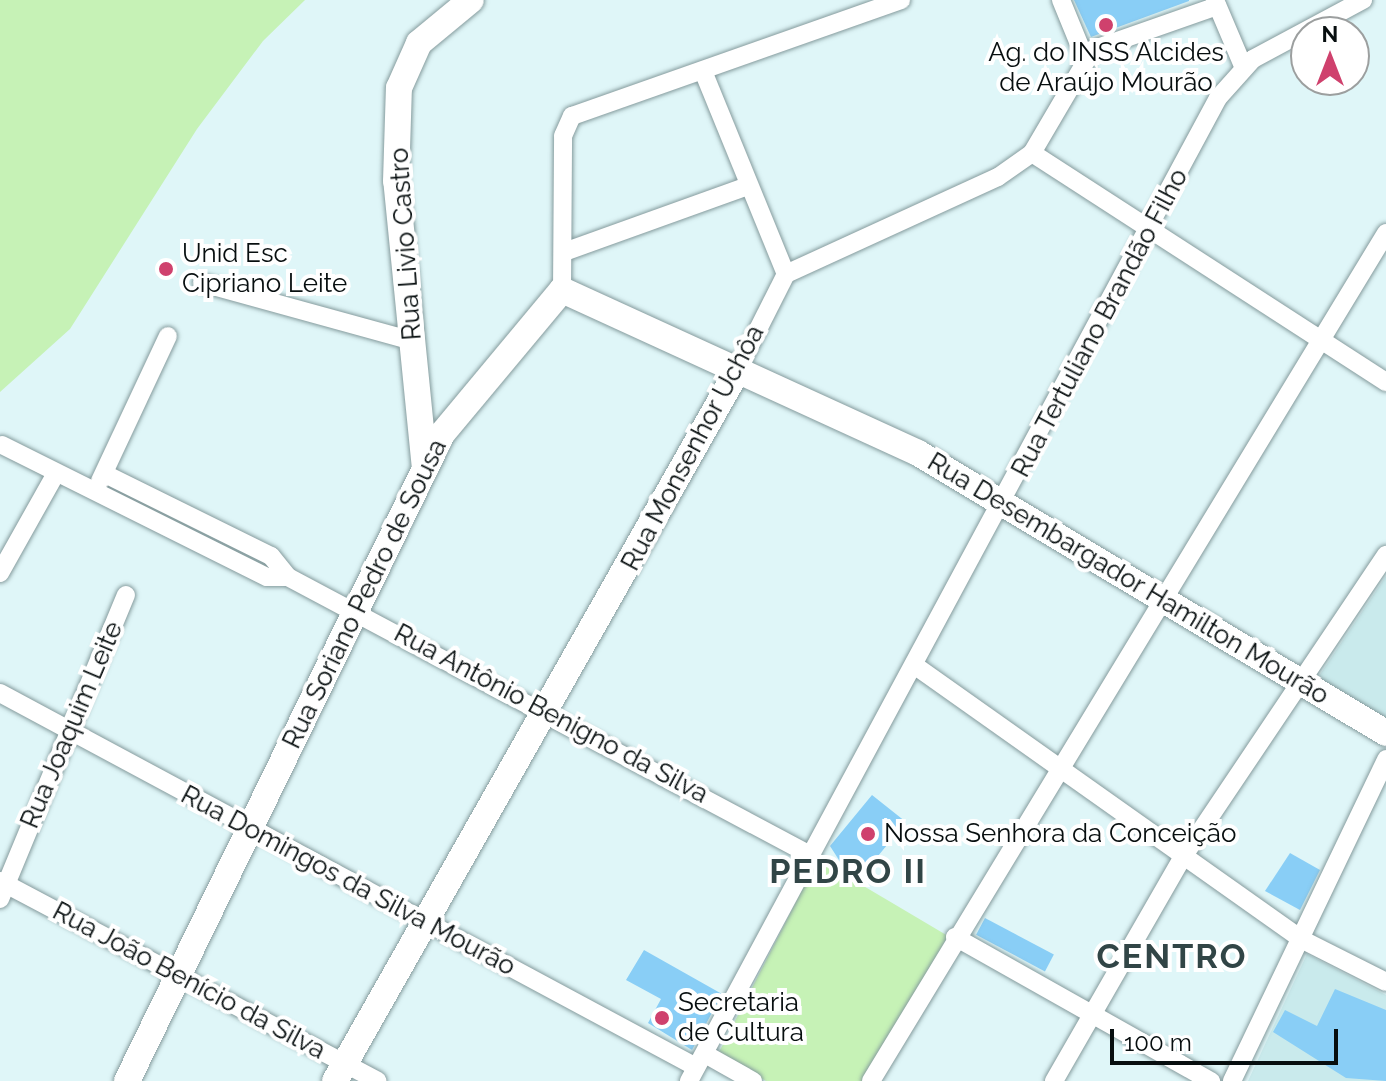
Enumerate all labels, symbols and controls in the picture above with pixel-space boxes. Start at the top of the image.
marker: Ag. do INSS Alcides de Araújo Mourão [1097,16,1115,34]
north arrow [1290,16,1370,96]
text: N [1322,21,1338,47]
place label: Ag. do INSS Alcides de Araújo Mourão [988,37,1224,98]
street label: Rua Livio Castro [384,147,428,341]
street label: Rua Tertuliano Brandão Filho [1005,163,1195,483]
place label: Unid Esc Cipriano Leite [182,238,347,300]
marker: Unid Esc Cipriano Leite [157,260,175,278]
street label: Rua Monsenhor Uchôa [615,320,771,576]
street label: Rua Soriano Pedro de Sousa [276,434,454,754]
street label: Rua Desembargador Hamilton Mourão [922,446,1334,712]
street label: Rua Joaquim Leite [14,617,130,833]
street label: Rua Antônio Benigno da Silva [388,618,714,810]
street label: Rua Domingos da Silva Mourão [176,779,520,983]
place label: Nossa Senhora da Conceição [884,818,1236,850]
marker: Nossa Senhora da Conceição [859,825,877,843]
district label: PEDRO II [769,852,927,892]
street label: Rua João Benício da Silva [47,896,331,1066]
district label: CENTRO [1097,937,1247,977]
place label: Secretaria de Cultura [678,987,804,1048]
marker: Secretaria de Cultura [653,1009,671,1027]
scale bar [1114,1013,1342,1063]
text: 100 m [1124,1028,1192,1057]

